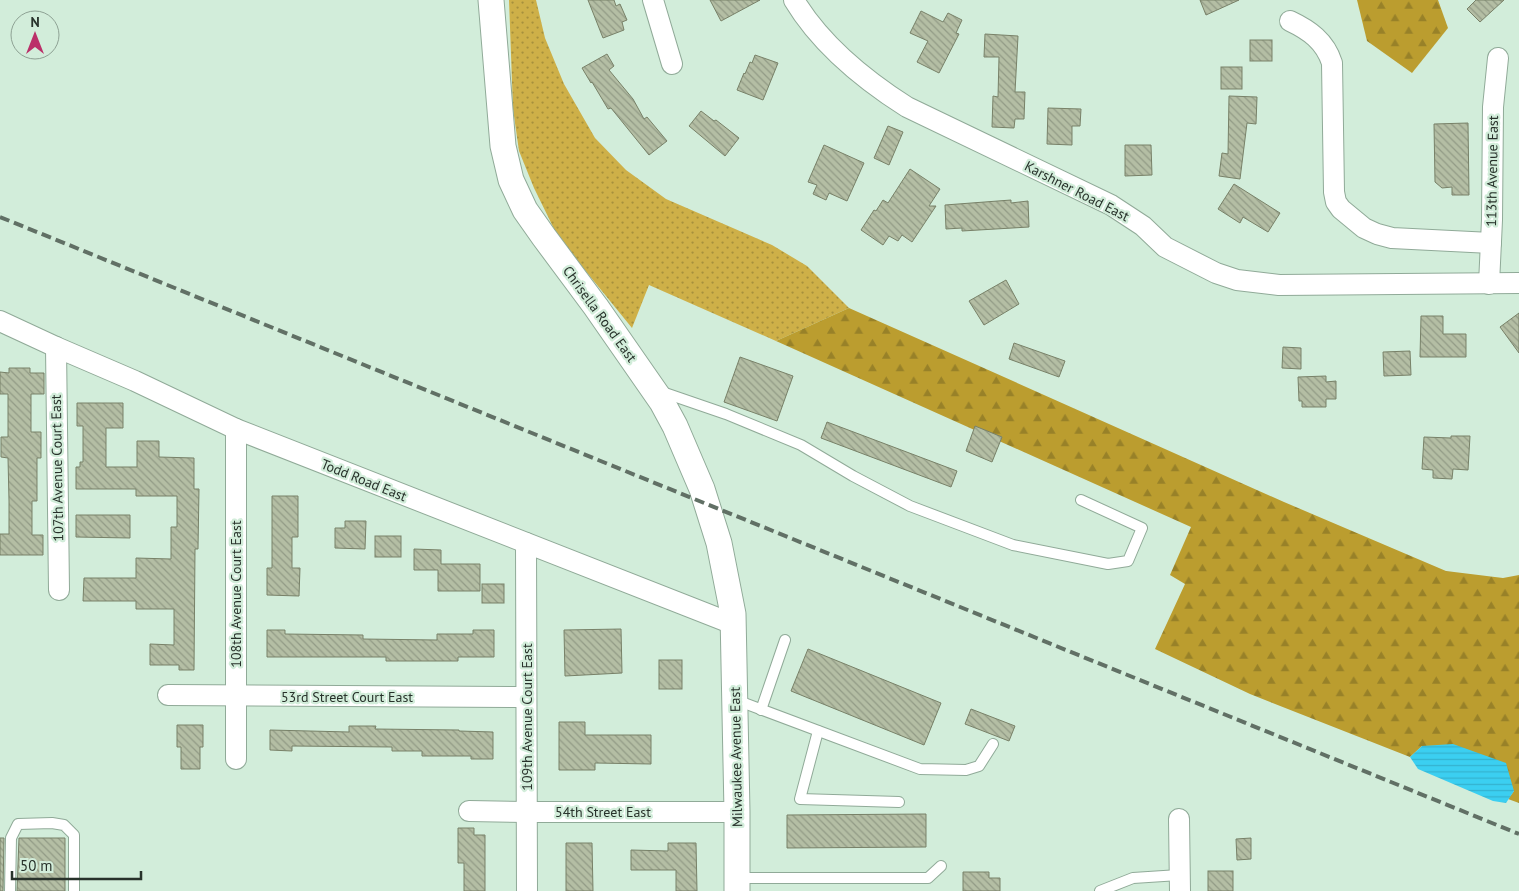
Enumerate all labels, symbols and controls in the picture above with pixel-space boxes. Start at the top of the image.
north arrow [10,10,60,60]
text: N [30,13,40,31]
street label: 113th Avenue East [1482,115,1502,227]
street label: Karshner Road East [1022,157,1133,225]
street label: Chrisella Road East [559,262,641,366]
street label: 107th Avenue Court East [47,394,67,542]
street label: Todd Road East [319,455,410,505]
street label: 108th Avenue Court East [227,520,245,668]
street label: 109th Avenue Court East [518,643,536,791]
street label: Milwaukee Avenue East [726,687,746,827]
street label: 53rd Street Court East [281,688,413,706]
street label: 54th Street East [555,803,651,821]
scale bar [12,848,141,880]
text: 50 m [20,856,53,875]

